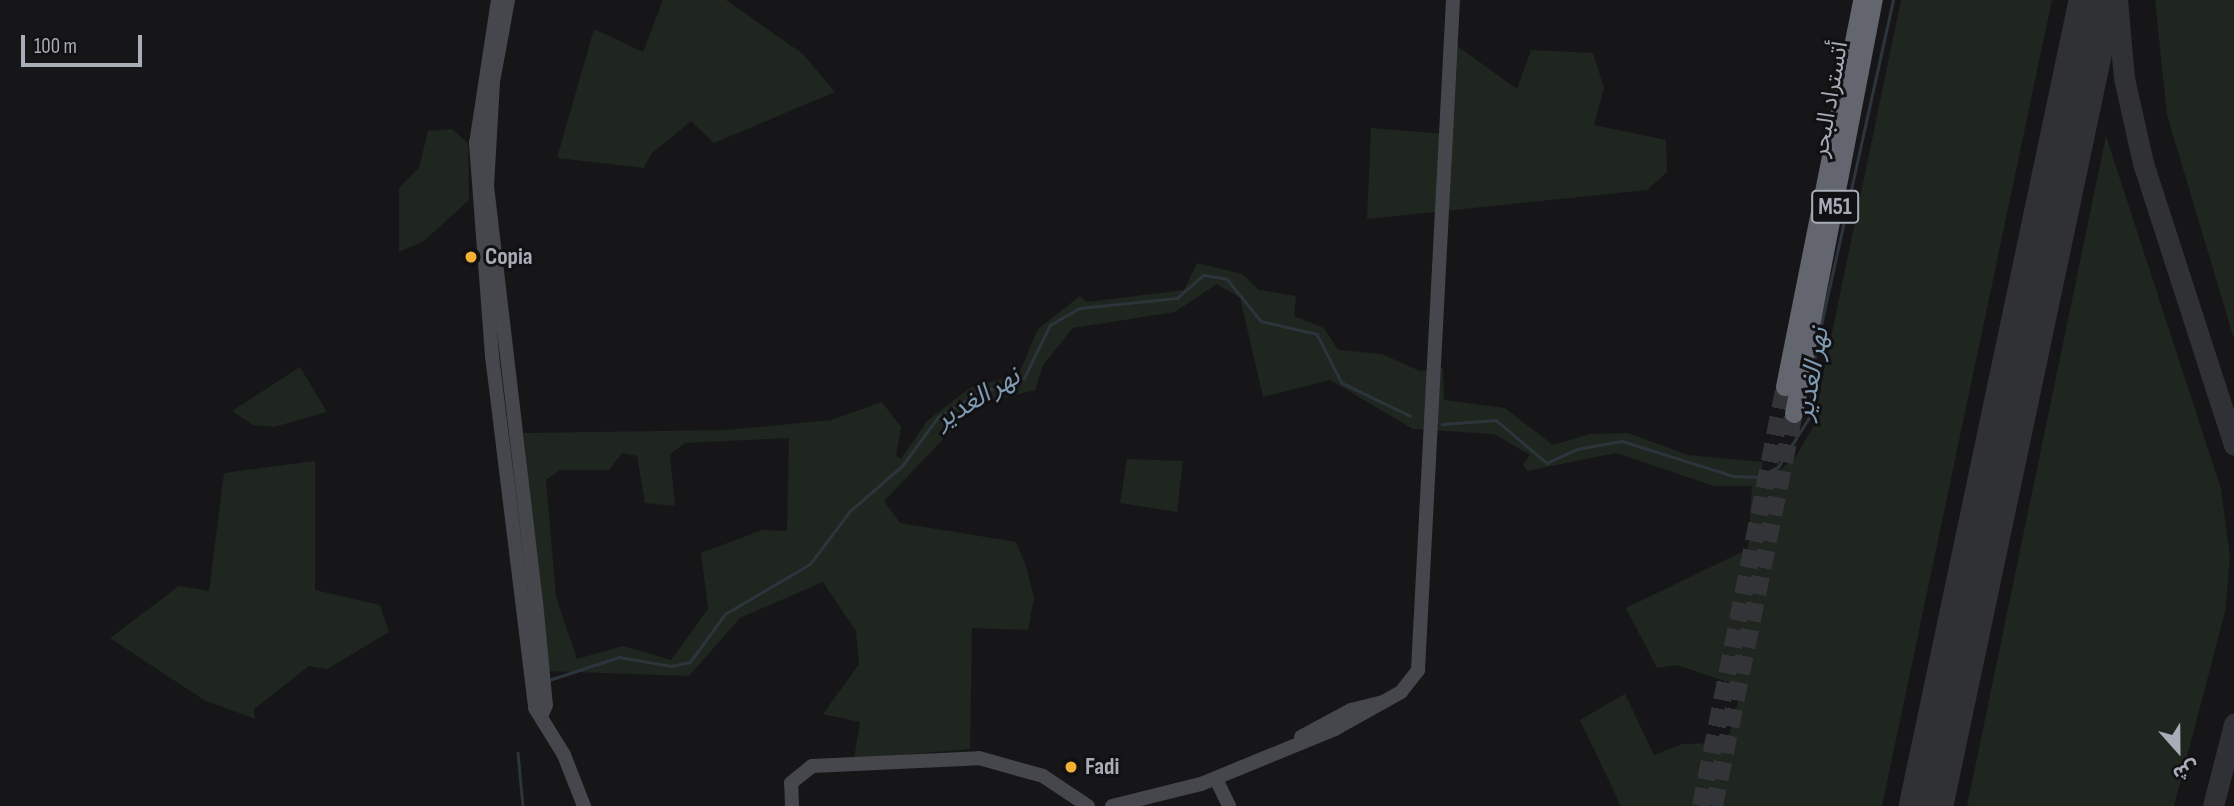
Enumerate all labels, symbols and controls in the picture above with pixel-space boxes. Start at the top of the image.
scale bar [24,21,145,65]
text: 100 m [34,34,77,59]
street label: أتستراد البحر [1806,39,1854,159]
road number: M51 [1811,188,1860,227]
place label: Copia [485,243,533,271]
marker: Copia [463,249,479,265]
water label: نهر الغدير [1790,326,1836,422]
water label: نهر الغدير [930,362,1026,436]
north arrow [2143,715,2213,785]
place label: Fadi [1085,753,1119,781]
text: ش [2169,755,2202,785]
marker: Fadi [1063,759,1079,775]

